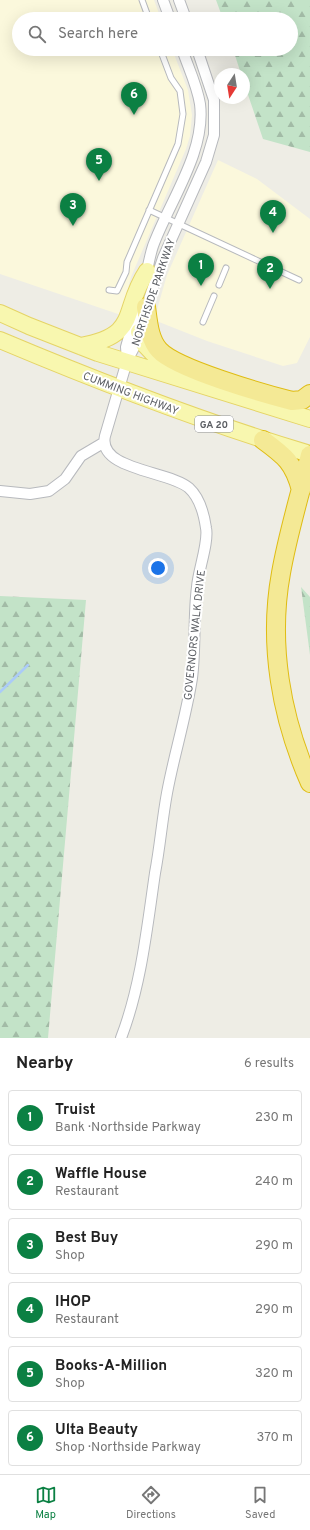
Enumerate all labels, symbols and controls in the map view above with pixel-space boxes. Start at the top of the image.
search box [12,12,298,56]
icon: search [26,23,48,45]
text: Search here [58,25,138,44]
north arrow [214,68,250,104]
pin: 6 [121,82,147,115]
pin: 5 [86,148,112,181]
pin: 3 [60,193,86,226]
pin: 4 [260,200,286,233]
street label: NORTHSIDE PARKWAY [129,237,179,348]
pin: 1 [188,253,214,286]
pin: 2 [257,256,283,289]
street label: CUMMING HIGHWAY [81,369,181,419]
road number: GA 20 [195,416,233,432]
your location [148,558,168,578]
street label: GOVERNORS WALK DRIVE [181,569,209,701]
text: Nearby [16,1053,73,1075]
text: 6 results [244,1056,294,1072]
text: Truist [55,1101,96,1120]
text: 1 [27,1110,33,1126]
text: 230 m [255,1110,293,1126]
text: Bank · Northside Parkway [55,1120,201,1136]
text: Waffle House [55,1165,147,1184]
text: 2 [26,1174,34,1190]
text: 240 m [255,1174,293,1190]
text: Restaurant [55,1184,119,1200]
text: Best Buy [55,1229,118,1248]
text: 3 [26,1238,34,1254]
text: 290 m [255,1238,293,1254]
text: Shop [55,1248,85,1264]
text: IHOP [55,1293,91,1312]
text: 4 [26,1302,34,1318]
text: 290 m [255,1302,293,1318]
text: Restaurant [55,1312,119,1328]
text: Books-A-Million [55,1357,167,1376]
text: 5 [26,1366,34,1382]
text: 320 m [255,1366,293,1382]
text: Shop [55,1376,85,1392]
text: Ulta Beauty [55,1421,138,1440]
text: 6 [26,1430,34,1446]
text: 370 m [256,1430,293,1446]
text: Shop · Northside Parkway [55,1440,201,1456]
tab: Map [35,1484,57,1522]
tab: Directions [126,1484,176,1522]
tab: Saved [245,1484,275,1522]

